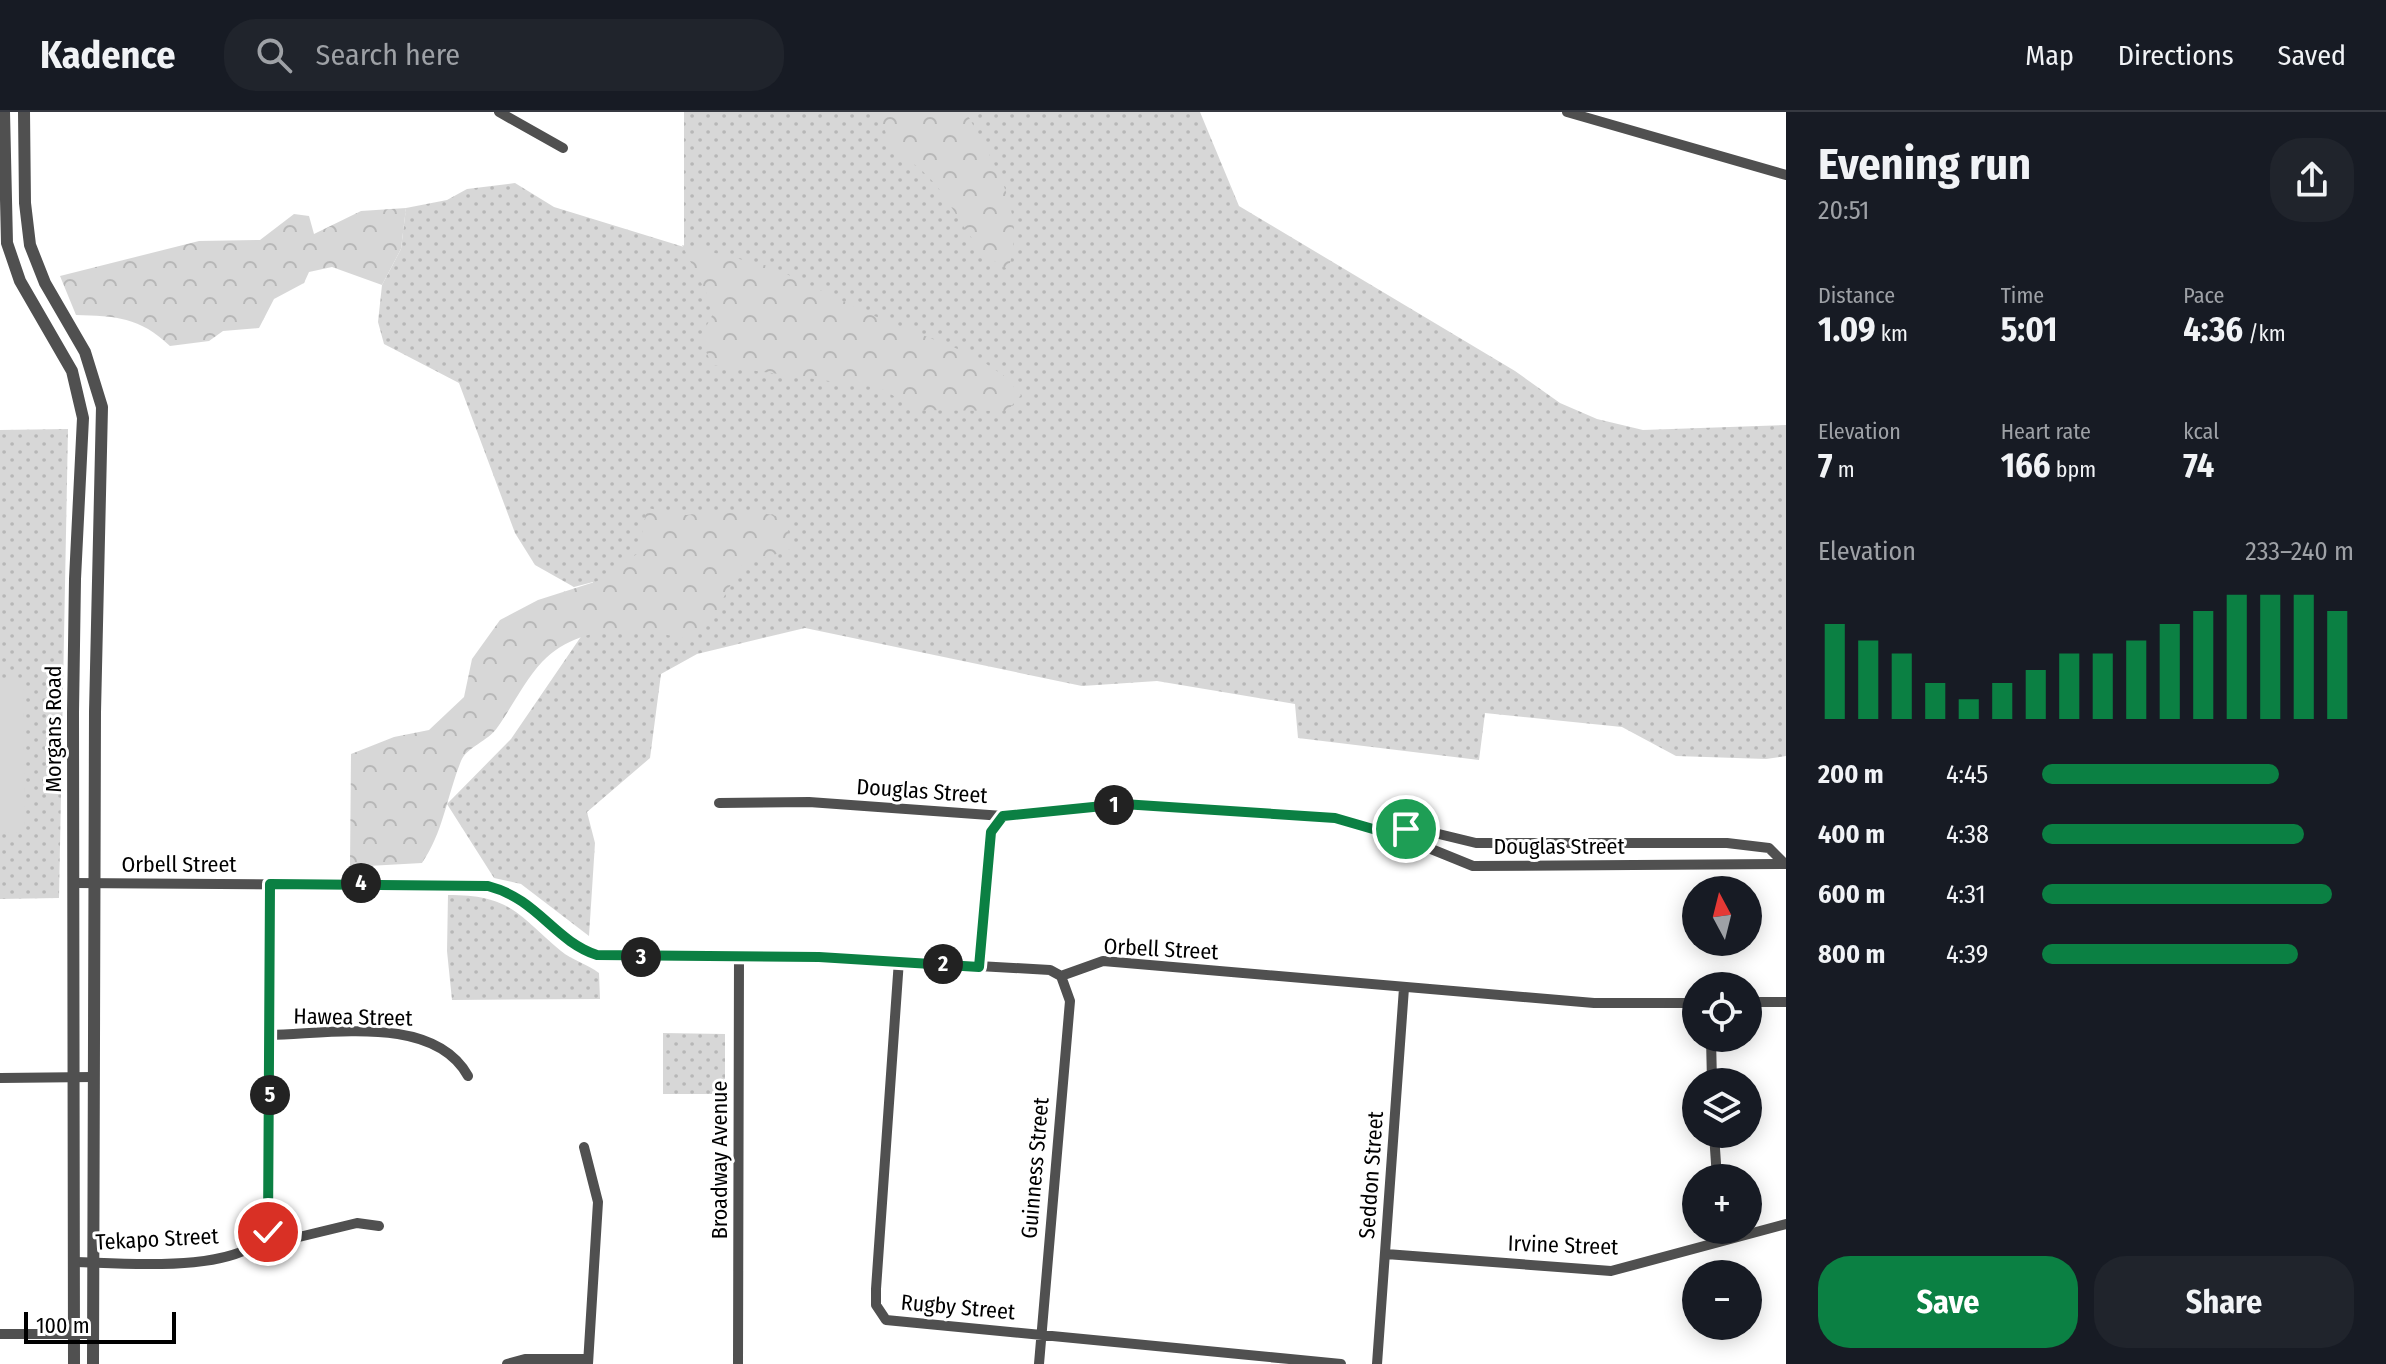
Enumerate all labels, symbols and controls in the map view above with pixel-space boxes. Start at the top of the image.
search box [224,19,784,91]
text: Kadence [40,32,176,78]
icon: search [252,33,296,77]
text: Search here [316,37,460,73]
text: Map [2025,39,2074,72]
text: Directions [2118,39,2234,72]
text: Saved [2278,39,2346,72]
text: Evening run [1818,138,2031,191]
button: share [2270,138,2354,222]
text: 20:51 [1818,195,1869,226]
text: Distance [1818,282,1895,309]
text: Time [2001,282,2044,309]
text: Pace [2183,282,2224,309]
text: 1.09 [1818,309,1876,350]
text: 5:01 [2001,309,2057,350]
text: 4:36 [2183,309,2243,350]
text: km [1876,320,1908,347]
text: /km [2243,320,2286,347]
text: Elevation [1818,418,1901,445]
text: Heart rate [2001,418,2091,445]
text: kcal [2183,418,2219,445]
text: 7 [1818,445,1832,486]
text: 166 [2001,445,2051,486]
text: 74 [2183,445,2214,486]
text: m [1832,456,1855,483]
text: bpm [2051,456,2096,483]
text: Elevation [1818,536,1916,567]
text: 233–240 m [2245,536,2354,567]
street label: Morgans Road [40,665,67,793]
text: 200 m [1818,759,1884,790]
text: 4:45 [1946,759,1988,790]
street label: Douglas Street [856,773,989,809]
pin: 1 [1094,785,1134,825]
text: 1 [1109,791,1119,818]
pin [1372,795,1440,863]
icon: arrive [1384,807,1428,851]
text: 400 m [1818,819,1885,850]
text: 4:38 [1946,819,1989,850]
street label: Douglas Street [1493,833,1625,860]
street label: Orbell Street [122,851,237,878]
pin: 4 [341,863,381,903]
text: 4 [355,869,367,896]
north arrow [1682,876,1762,956]
map controls [1682,876,1762,1340]
text: 600 m [1818,879,1885,910]
text: 4:31 [1946,879,1986,910]
street label: Orbell Street [1103,933,1220,966]
pin: 3 [621,937,661,977]
text: 800 m [1818,939,1885,970]
text: 4:39 [1946,939,1988,970]
text: 3 [636,943,646,970]
pin: 2 [923,944,963,984]
text: 2 [938,950,948,977]
button: locate [1682,972,1762,1052]
street label: Hawea Street [293,1002,414,1032]
button: layers [1682,1068,1762,1148]
pin: 5 [250,1075,290,1115]
text: 5 [265,1081,275,1108]
street label: Broadway Avenue [706,1081,733,1239]
street label: Guinness Street [1015,1096,1055,1240]
street label: Seddon Street [1353,1110,1389,1240]
button: + [1682,1164,1762,1244]
pin [234,1198,302,1266]
icon: check [246,1210,290,1254]
street label: Tekapo Street [95,1222,220,1256]
street label: Irvine Street [1507,1230,1619,1260]
button: Save [1818,1256,2078,1348]
button: Share [2094,1256,2354,1348]
button: − [1682,1260,1762,1340]
street label: Rugby Street [900,1289,1017,1326]
scale bar [24,1308,176,1344]
text: 100 m [36,1312,90,1339]

